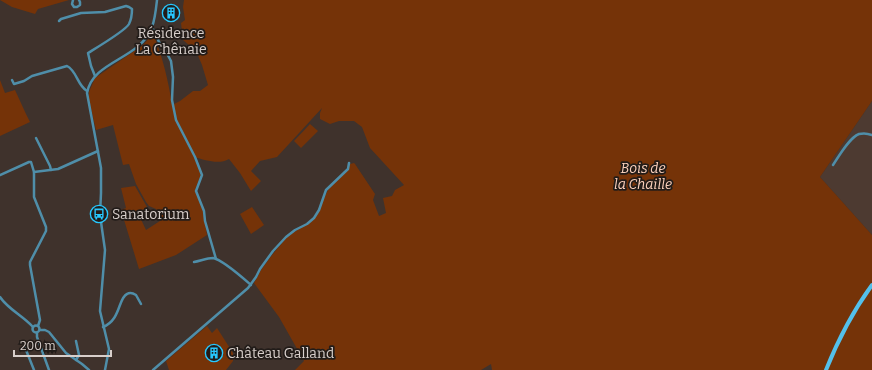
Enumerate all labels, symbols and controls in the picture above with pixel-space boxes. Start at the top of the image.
building icon: Résidence La Chênaie [161,3,181,23]
place label: Résidence La Chênaie [135,25,207,58]
park label: Bois de la Chaille [614,160,672,193]
bus stop icon: Sanatorium [89,204,109,224]
place label: Sanatorium [112,206,190,223]
scale bar [14,332,111,358]
text: 200 m [20,339,56,353]
building icon: Château Galland [204,343,224,363]
place label: Château Galland [227,345,334,362]

